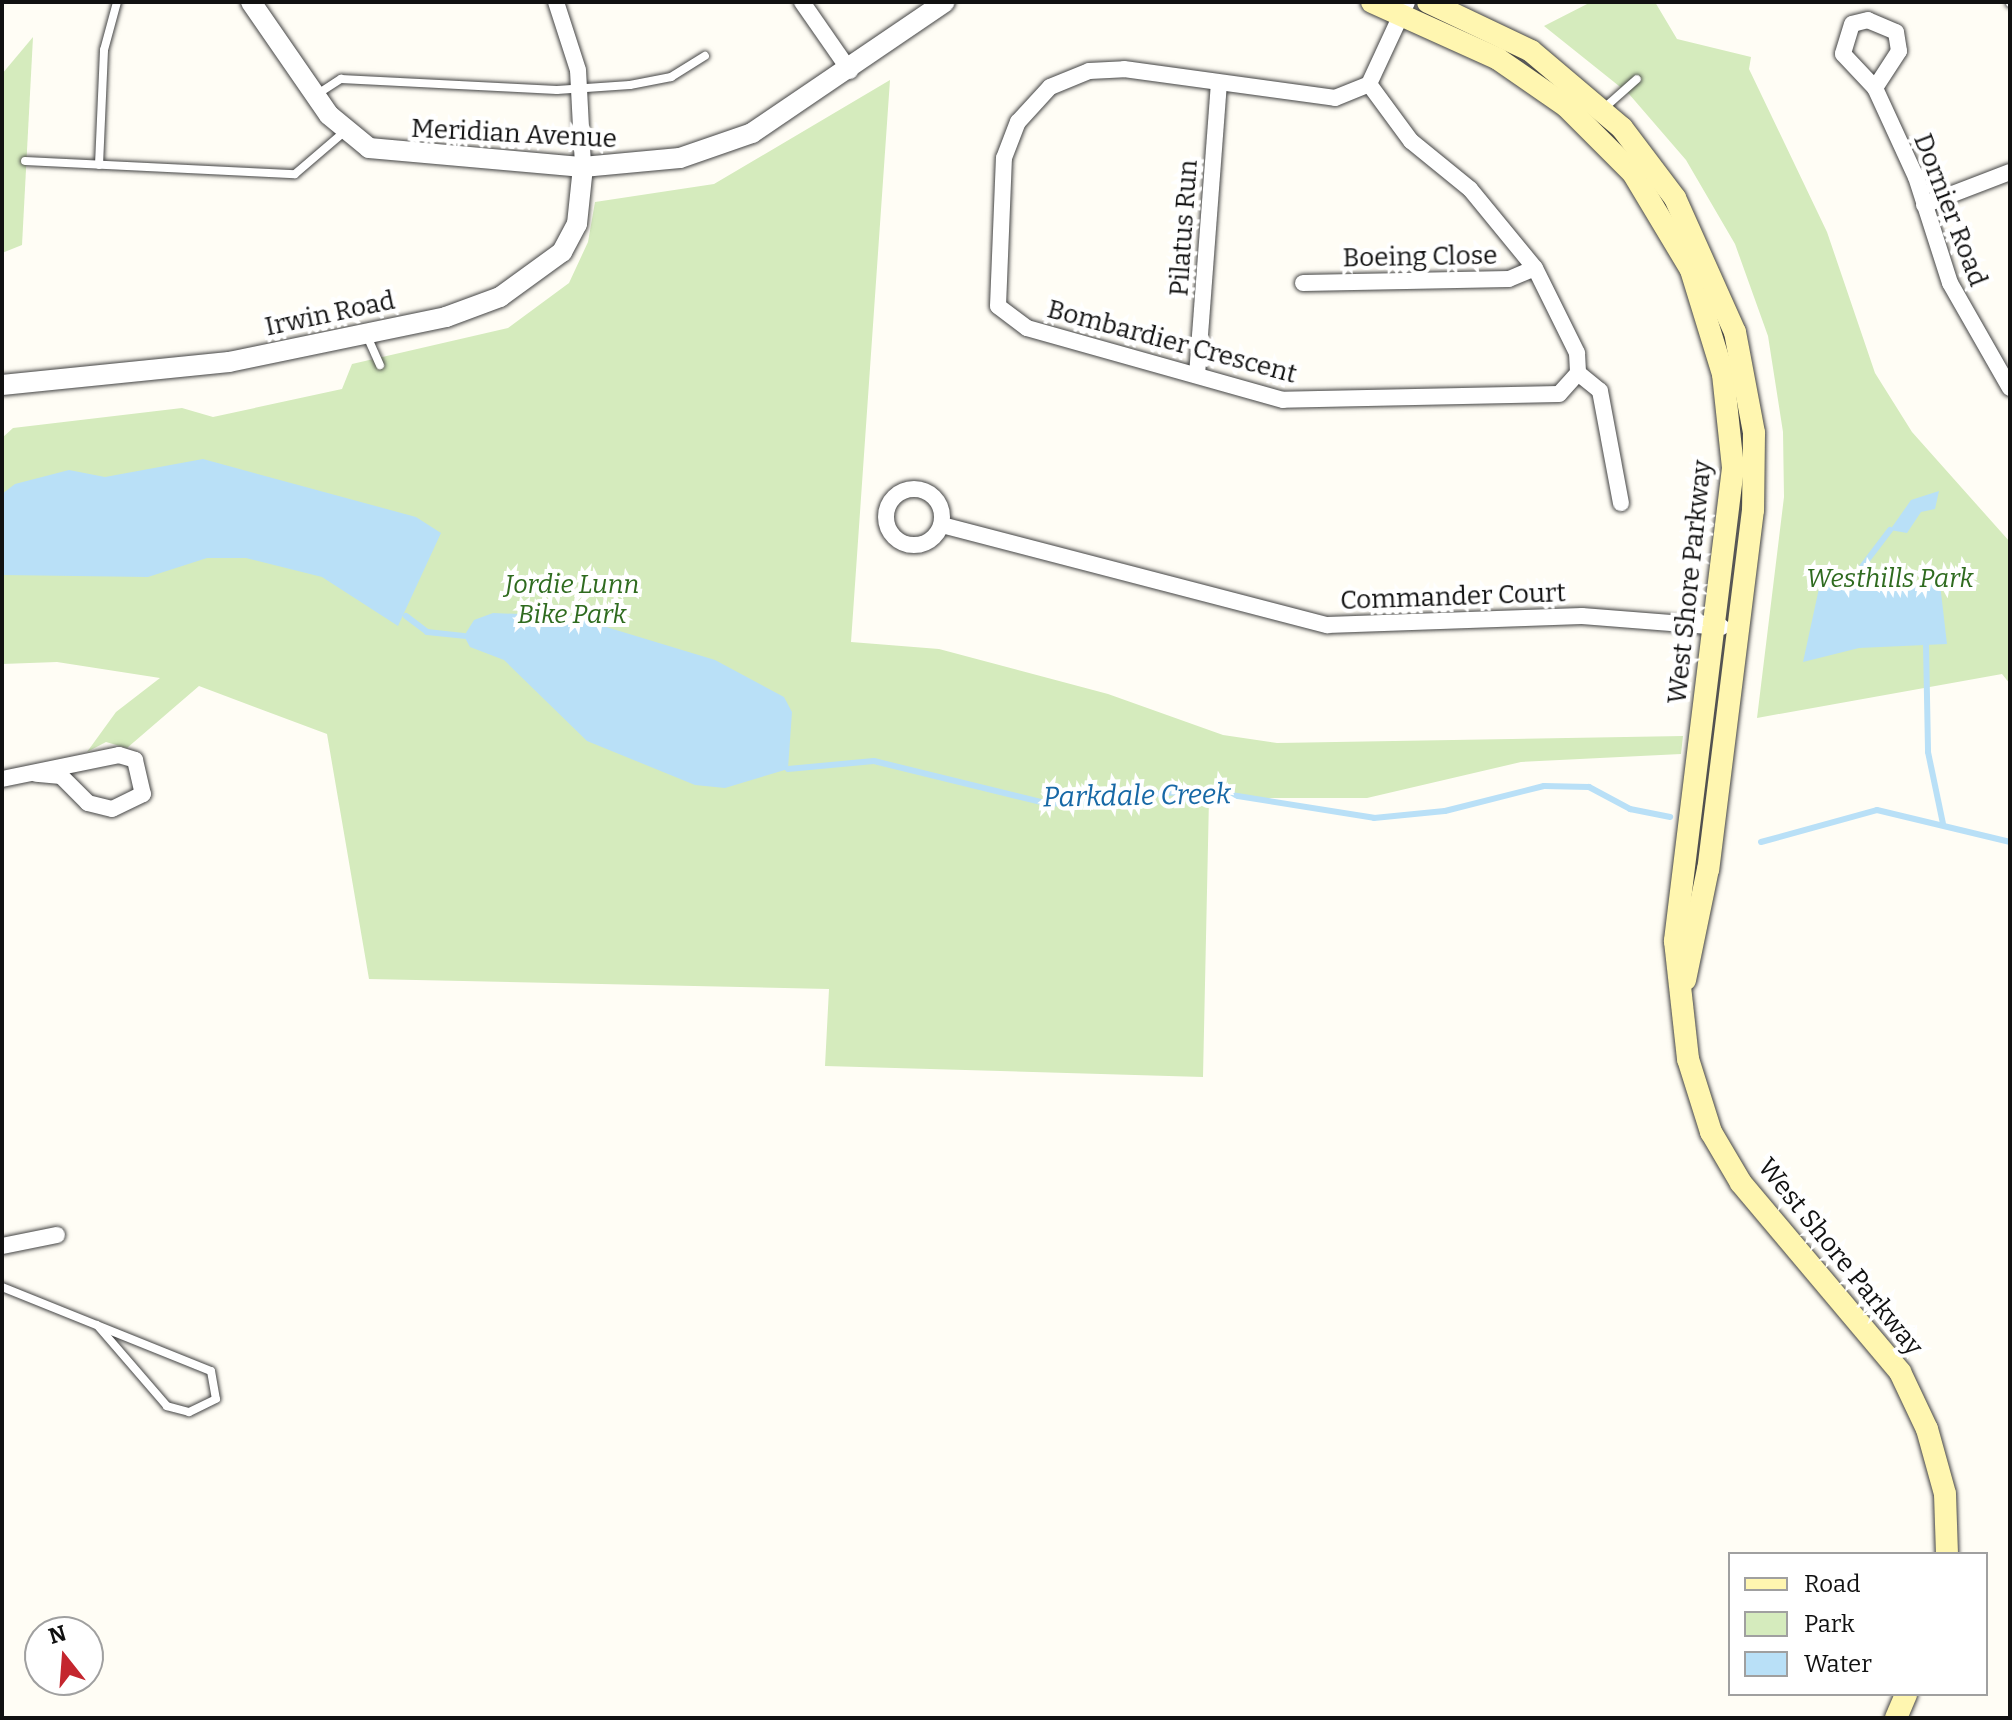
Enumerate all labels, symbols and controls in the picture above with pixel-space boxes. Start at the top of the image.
street label: Meridian Avenue [410,113,618,155]
street label: Dornier Road [1907,129,1993,291]
street label: Pilatus Run [1164,159,1204,297]
street label: Boeing Close [1342,240,1498,274]
street label: Irwin Road [262,285,398,343]
street label: Bombardier Crescent [1044,294,1300,390]
street label: West Shore Parkway [1662,459,1718,705]
park label: Westhills Park [1806,563,1974,595]
park label: Jordie Lunn Bike Park [505,569,639,630]
street label: Commander Court [1340,577,1566,617]
water label: Parkdale Creek [1043,778,1231,814]
street label: West Shore Parkway [1751,1152,1929,1362]
legend [1728,1552,1988,1696]
text: Road [1804,1570,1860,1598]
text: Park [1804,1610,1855,1638]
north arrow [24,1616,104,1696]
text: N [45,1619,69,1650]
text: Water [1804,1650,1872,1678]

